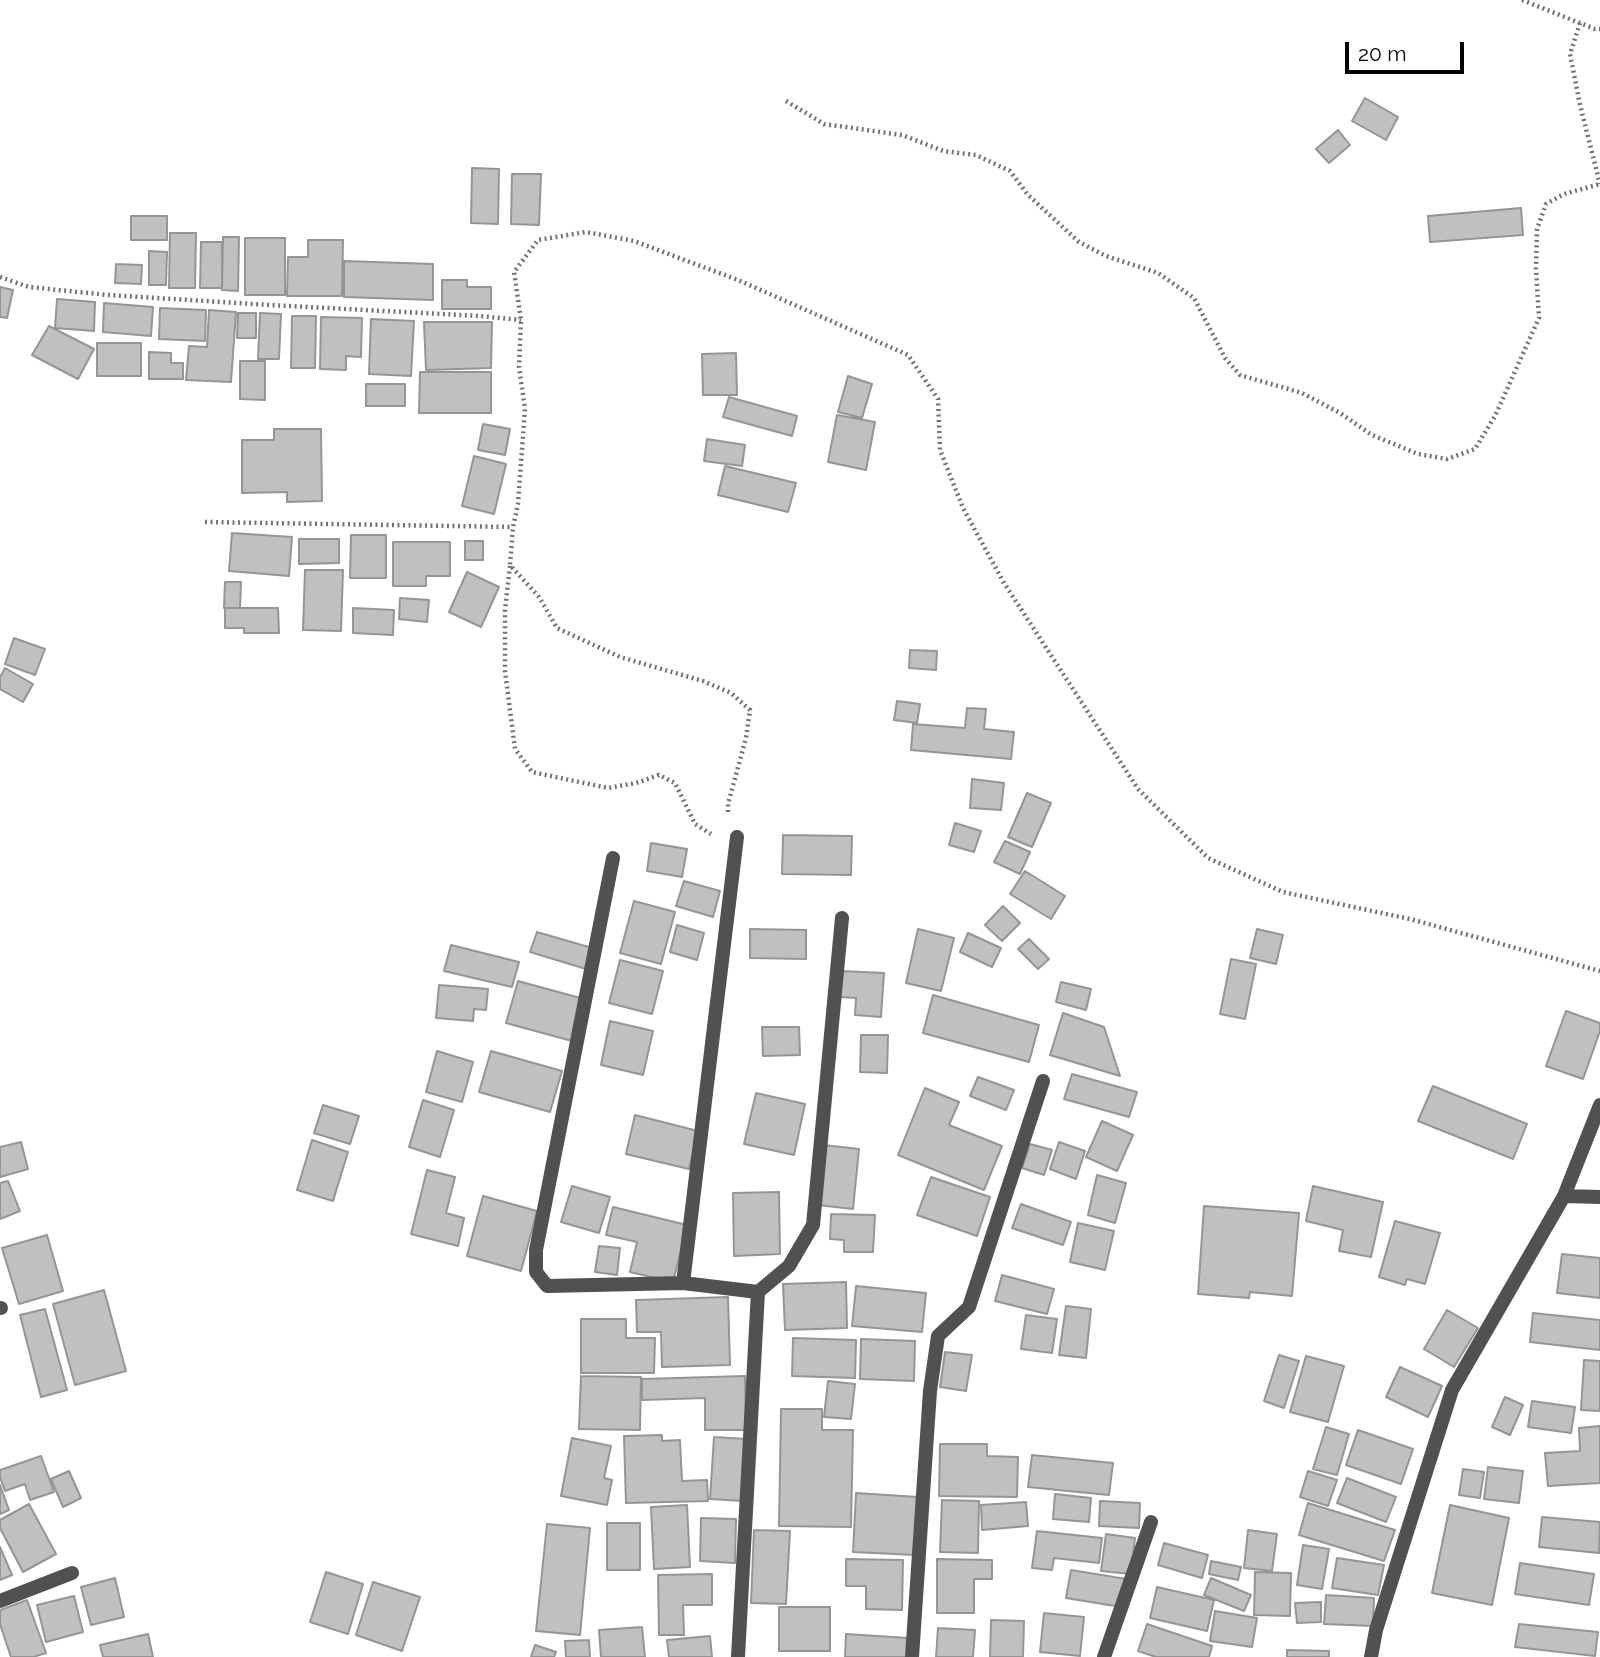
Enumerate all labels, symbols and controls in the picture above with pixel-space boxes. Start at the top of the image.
scale bar [1348,28,1467,72]
text: 20 m [1358,41,1406,66]

